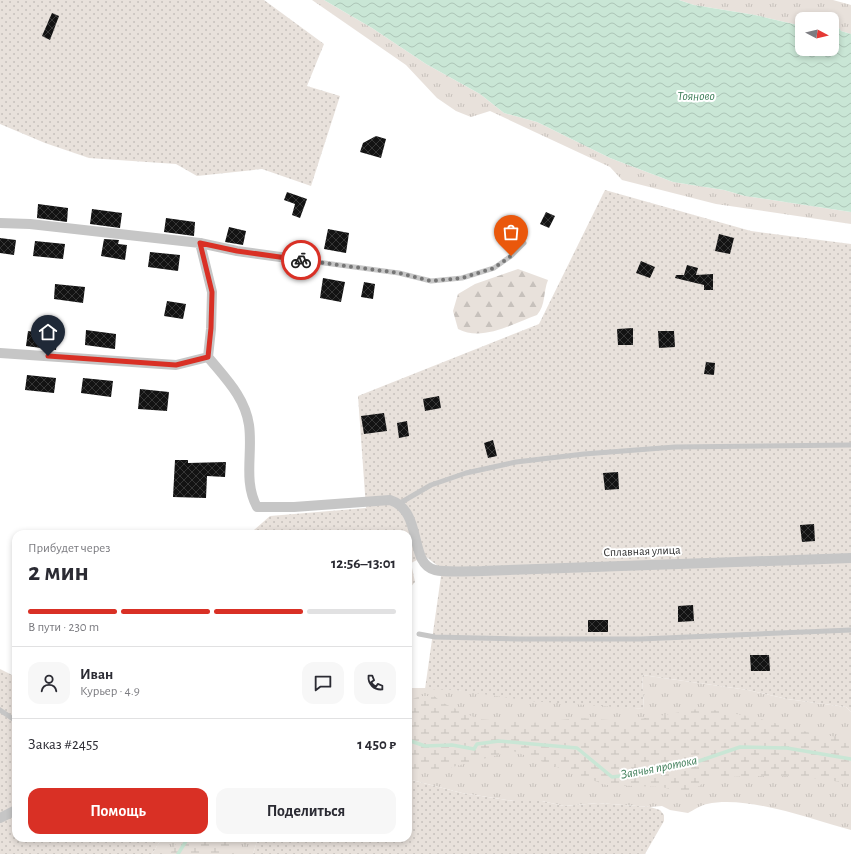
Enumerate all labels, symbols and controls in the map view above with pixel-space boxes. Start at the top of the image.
north arrow [795,12,839,56]
map controls [795,12,839,56]
water label: Тояново [677,90,715,103]
pin [494,215,528,256]
icon: bag [500,221,522,243]
courier [281,240,321,280]
icon: bike [290,249,312,271]
pin [31,315,65,356]
icon: home [37,321,59,343]
text: Прибудет через [28,542,110,555]
street label: Сплавная улица [603,544,681,559]
text: 12:56–13:01 [331,556,396,571]
text: 2 мин [28,559,89,585]
text: В пути · 230 m [28,621,99,634]
button: person [28,662,70,704]
button: chat [302,662,344,704]
button: phone [354,662,396,704]
text: Иван [80,667,113,682]
text: Курьер · 4.9 [80,685,140,698]
text: Заказ #2455 [28,737,99,752]
text: 1 450 ₽ [357,737,396,752]
water label: Заячья протока [620,754,699,782]
button: Помощь [28,788,208,834]
button: Поделиться [216,788,396,834]

